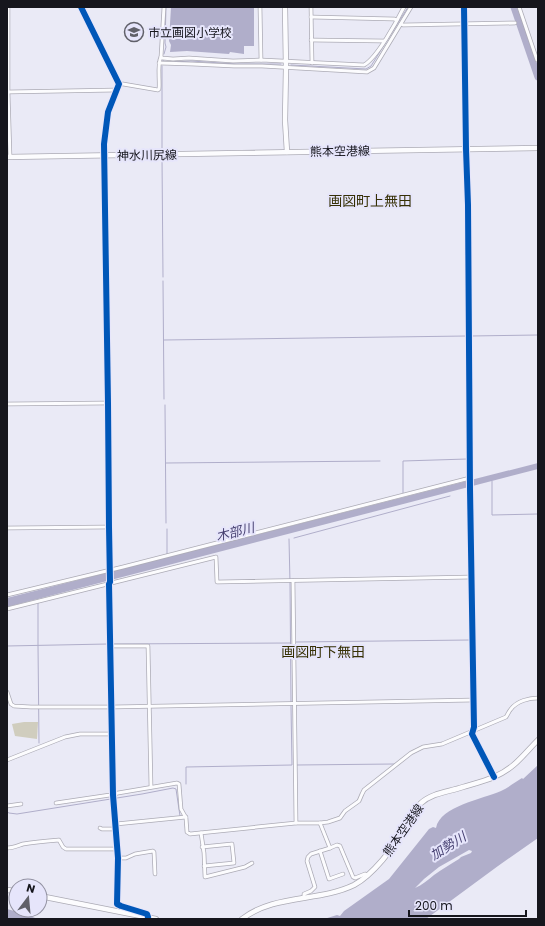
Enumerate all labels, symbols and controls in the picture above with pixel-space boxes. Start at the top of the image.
school or university icon: 市立画図小学校 [123,21,145,43]
place label: 市立画図小学校 [148,24,232,41]
street label: 熊本空港線 [310,142,370,160]
street label: 神水川尻線 [117,146,177,164]
district label: 画図町上無田 [328,191,412,211]
water label: 木部川 [214,518,258,546]
district label: 画図町下無田 [281,642,365,662]
street label: 熊本空港線 [379,801,427,859]
water label: 加勢川 [426,827,471,864]
north arrow [8,878,48,918]
text: N [25,880,37,897]
scale bar [409,892,526,918]
text: 200 m [415,897,453,914]

